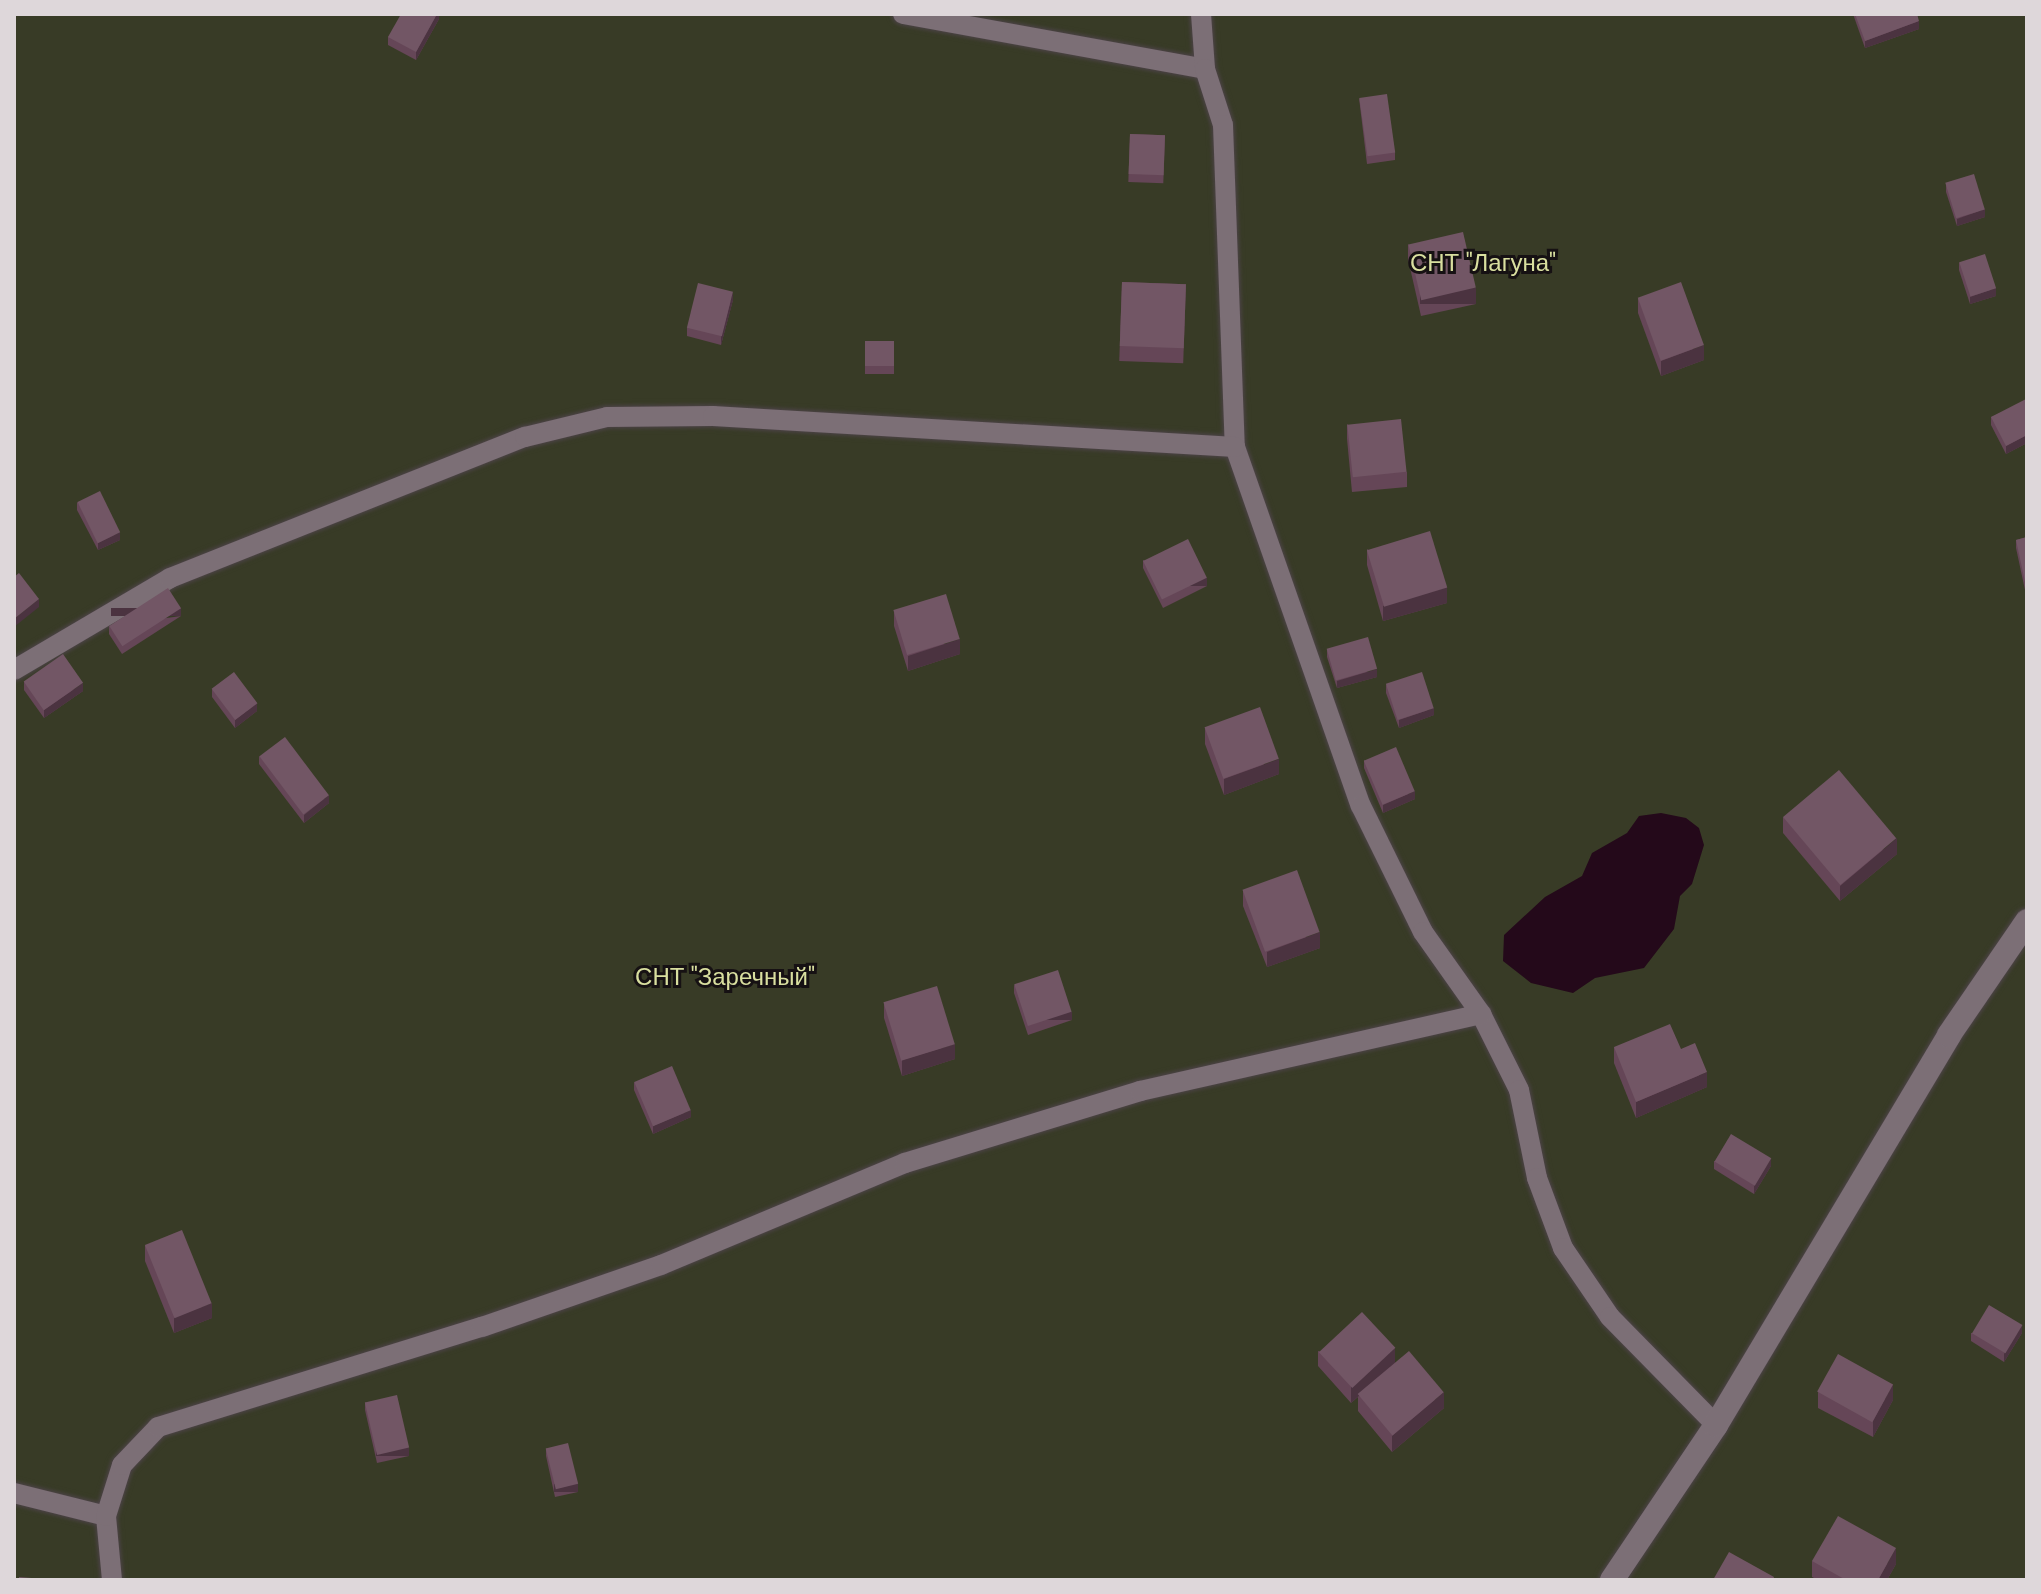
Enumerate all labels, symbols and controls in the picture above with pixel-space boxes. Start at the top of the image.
park label: СНТ "Лагуна" [1410,249,1556,277]
park label: СНТ "Заречный" [635,963,815,991]

